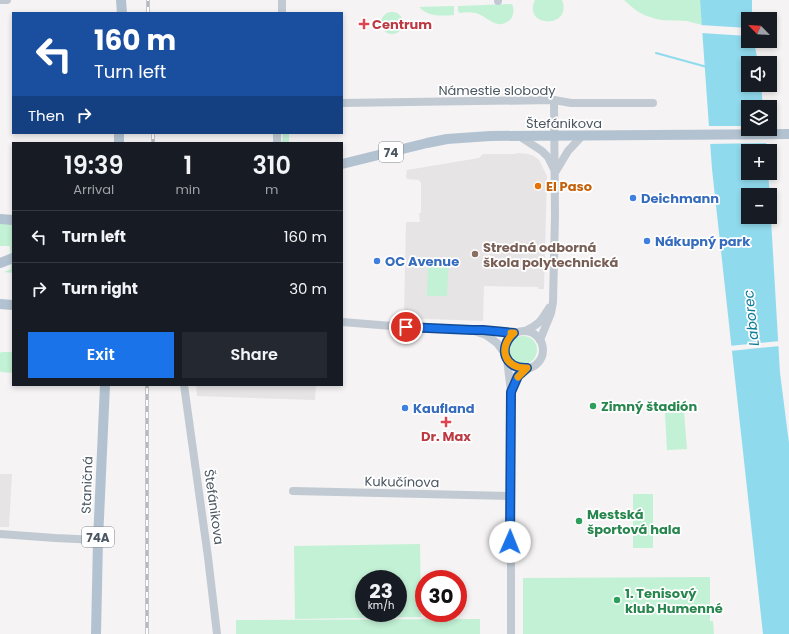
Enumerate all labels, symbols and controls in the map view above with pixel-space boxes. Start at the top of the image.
north arrow [741,12,777,48]
map controls [741,12,777,224]
place label: Centrum [372,15,432,34]
marker: Centrum [359,19,369,29]
text: 160 m [94,21,176,60]
icon: left [28,28,80,80]
button: sound [741,56,777,92]
text: Turn left [94,59,166,84]
street label: Námestie slobody [438,81,556,100]
button: layers [741,100,777,136]
icon: right [73,104,95,126]
text: Then [28,105,65,126]
street label: Štefánikova [526,114,602,133]
road number: 74 [379,142,403,162]
button: + [741,144,777,180]
text: 19:39 [64,149,123,182]
text: 1 [184,149,192,182]
text: 310 [252,149,291,182]
place label: El Paso [546,177,592,196]
text: Arrival [73,180,114,199]
text: min [175,180,200,199]
text: m [265,180,278,199]
marker: El Paso [533,181,543,191]
button: − [741,188,777,224]
place label: Deichmann [641,189,719,208]
marker: Deichmann [628,193,638,203]
icon: left [28,226,50,248]
text: Turn left [62,226,126,247]
text: 160 m [284,226,327,247]
place label: Nákupný park [655,232,750,251]
marker: Nákupný park [642,236,652,246]
place label: Stredná odborná škola polytechnická [483,238,619,272]
marker: Stredná odborná škola polytechnická [470,249,480,259]
place label: OC Avenue [385,252,459,271]
marker: OC Avenue [372,256,382,266]
icon: right [28,278,50,300]
text: Turn right [62,278,138,299]
text: 30 m [289,278,327,299]
water label: Laborec [738,288,764,347]
pin [389,310,423,344]
icon: arrive [395,316,417,338]
button: Exit [28,332,174,378]
button: Share [182,332,327,378]
place label: Zimný štadión [601,397,697,416]
place label: Kaufland [413,399,475,418]
marker: Zimný štadión [588,401,598,411]
marker: Kaufland [400,403,410,413]
marker: Dr. Max [441,417,451,427]
place label: Dr. Max [421,427,471,446]
street label: Staničná [76,456,98,514]
street label: Štefánikova [199,468,229,546]
street label: Kukučínova [364,472,440,492]
place label: Mestská športová hala [587,505,681,539]
marker: Mestská športová hala [574,516,584,526]
position arrow [489,521,531,563]
road number: 74A [82,527,114,547]
speed limit sign: 30 [415,570,467,622]
text: 23 [369,577,393,605]
place label: 1. Tenisový klub Humenné [625,584,723,618]
marker: 1. Tenisový klub Humenné [612,595,622,605]
text: km/h [368,598,394,613]

